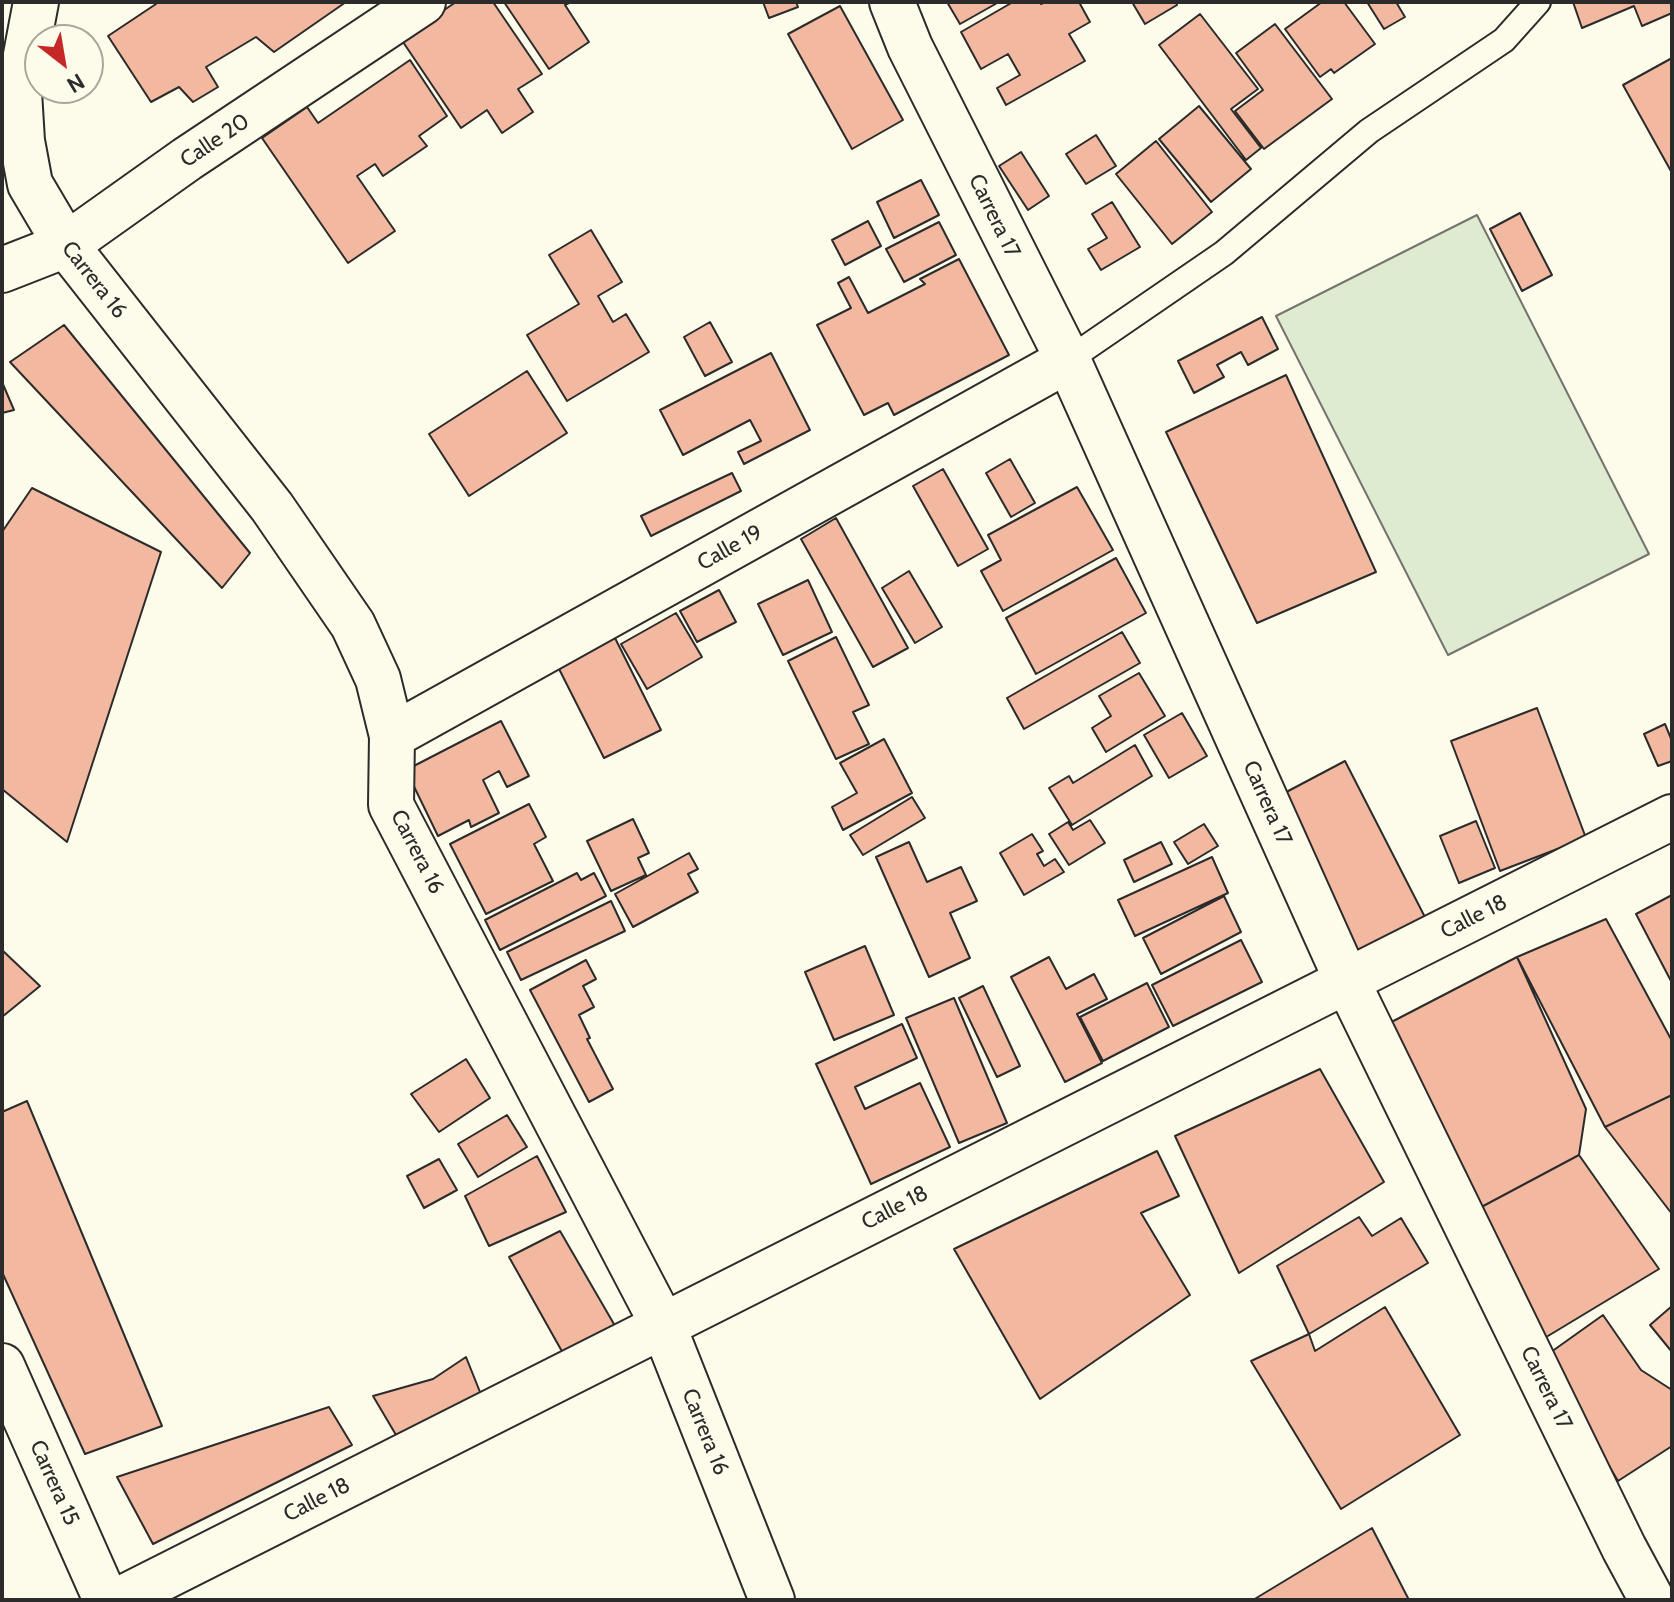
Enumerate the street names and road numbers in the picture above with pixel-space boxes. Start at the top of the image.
street label: Calle 20 [176,108,254,174]
street label: Carrera 17 [963,170,1025,262]
street label: Carrera 16 [56,236,132,324]
street label: Calle 19 [693,519,767,577]
street label: Carrera 17 [1237,757,1297,849]
street label: Carrera 16 [385,805,449,899]
street label: Calle 18 [1436,889,1512,945]
street label: Calle 18 [857,1180,933,1236]
street label: Carrera 17 [1515,1342,1577,1434]
street label: Carrera 16 [676,1385,734,1479]
street label: Carrera 15 [24,1436,84,1530]
street label: Calle 18 [279,1472,355,1528]

